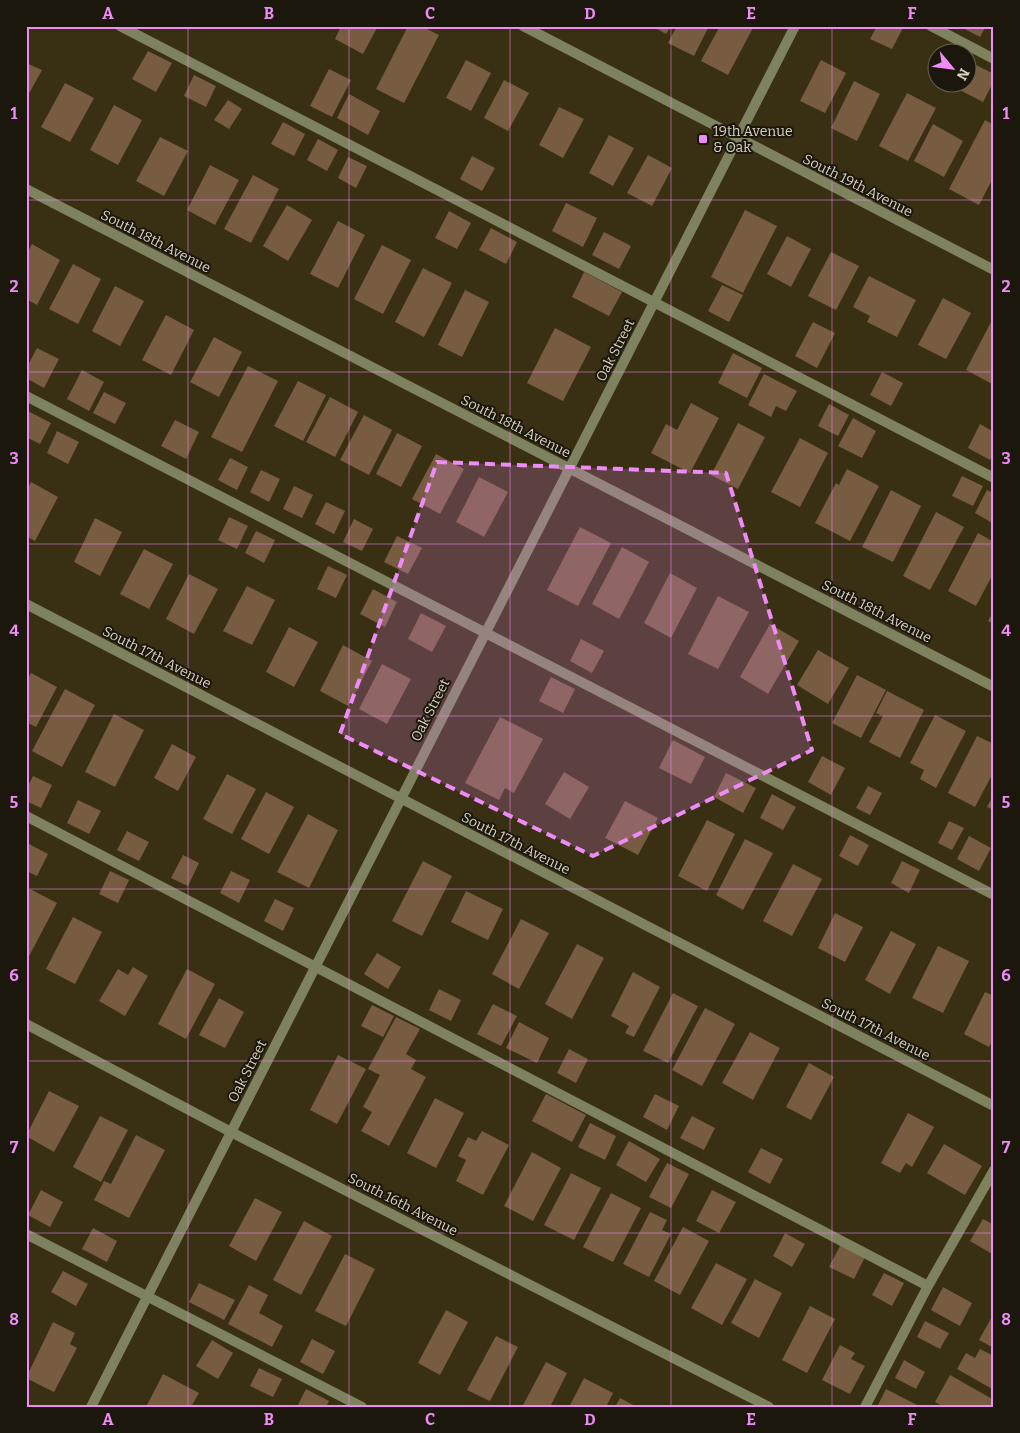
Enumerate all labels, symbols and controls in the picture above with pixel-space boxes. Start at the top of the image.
text: A [102,4,114,23]
text: B [264,4,274,23]
text: C [425,4,435,23]
text: D [584,4,596,23]
text: E [746,4,756,23]
text: F [908,4,917,23]
north arrow [928,42,978,92]
text: N [953,65,973,83]
text: 1 [11,104,18,123]
text: 1 [1003,104,1010,123]
place label: 19th Avenue & Oak [713,123,793,156]
marker: 19th Avenue & Oak [697,133,709,145]
street label: South 19th Avenue [800,150,916,220]
street label: South 18th Avenue [98,206,214,276]
text: 2 [9,277,19,296]
text: 2 [1001,277,1011,296]
street label: Oak Street [592,316,638,384]
street label: South 18th Avenue [458,391,574,461]
text: 3 [9,449,19,468]
text: 3 [1001,449,1011,468]
street label: South 18th Avenue [819,576,935,646]
text: 4 [9,621,19,640]
text: 4 [1001,621,1011,640]
street label: South 17th Avenue [100,623,214,692]
street label: Oak Street [407,676,453,744]
text: 5 [10,793,19,812]
text: 5 [1002,793,1011,812]
street label: South 17th Avenue [459,809,573,878]
text: 6 [9,966,19,985]
text: 6 [1001,966,1011,985]
street label: South 17th Avenue [819,995,933,1064]
street label: Oak Street [224,1037,270,1105]
text: 7 [10,1138,19,1157]
text: 7 [1002,1138,1011,1157]
street label: South 16th Avenue [345,1169,461,1239]
text: 8 [9,1310,19,1329]
text: 8 [1001,1310,1011,1329]
text: A [102,1410,114,1429]
text: B [264,1410,274,1429]
text: C [425,1410,435,1429]
text: D [584,1410,596,1429]
text: E [746,1410,756,1429]
text: F [908,1410,917,1429]

